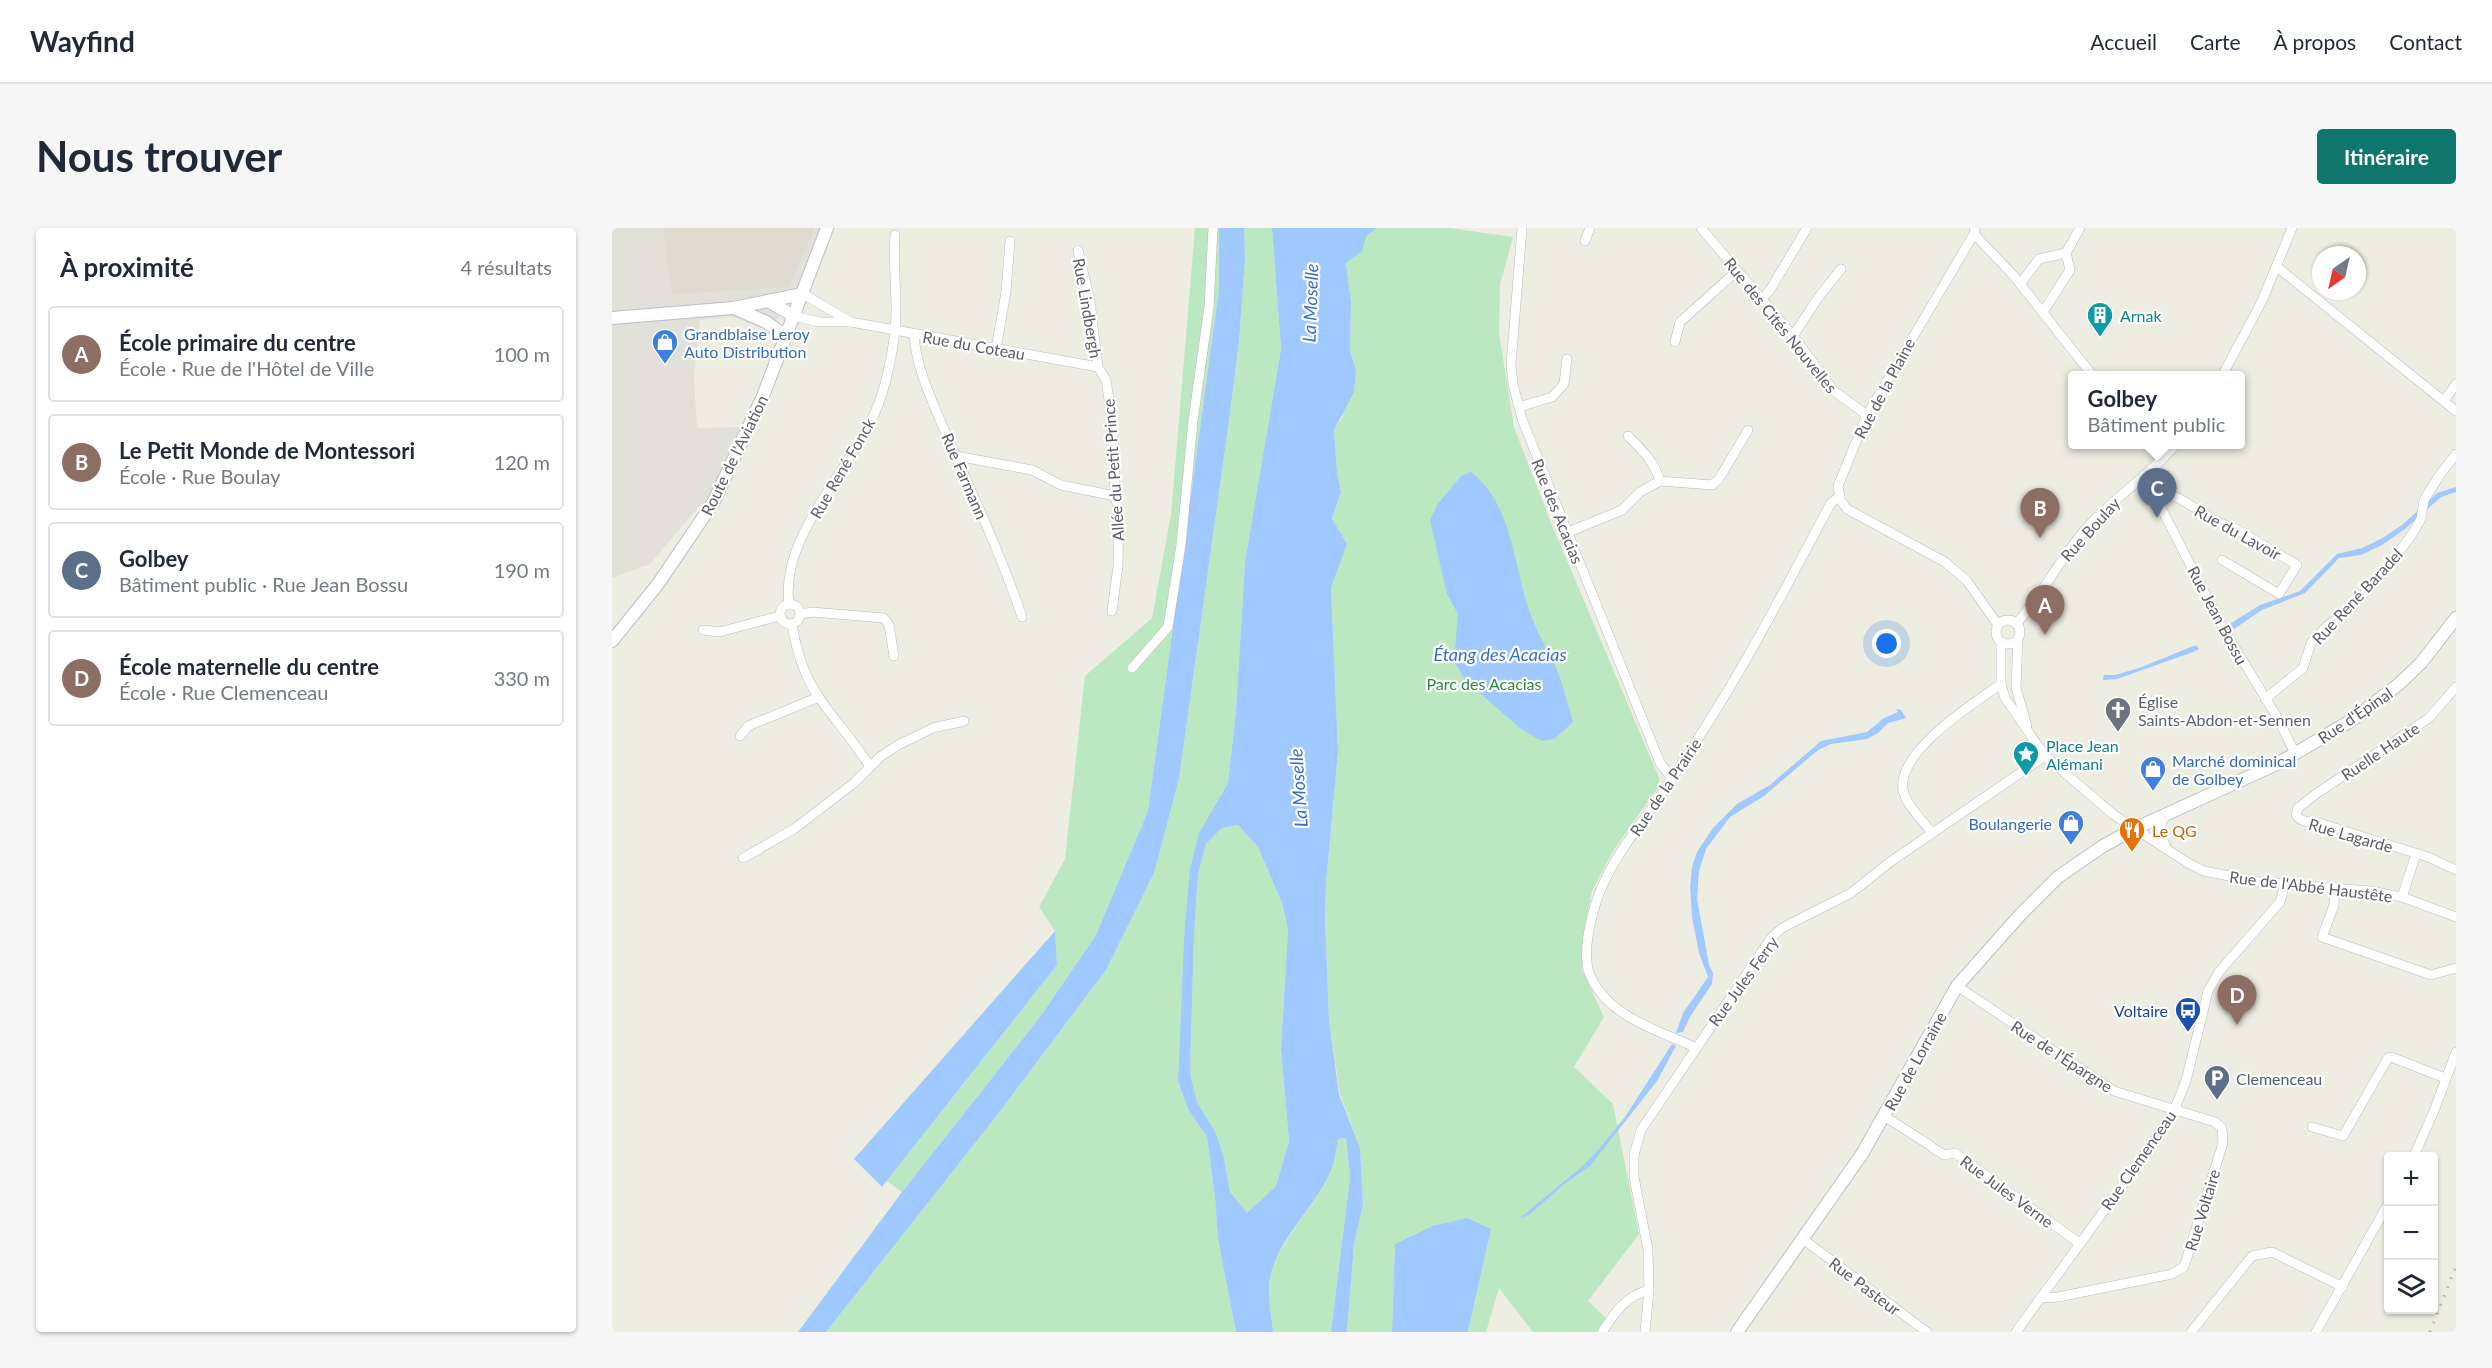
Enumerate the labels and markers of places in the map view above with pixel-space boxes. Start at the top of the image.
building icon: Arnak [2085,300,2115,338]
place label: Arnak [2120,306,2163,325]
place label: Grandblaise Leroy Auto Distribution [684,324,810,361]
shop icon: Grandblaise Leroy Auto Distribution [650,327,680,365]
pin: C [2138,468,2176,518]
pin: B [2020,488,2060,538]
pin: A [2026,586,2064,635]
place label: Église Saints-Abdon-et-Sennen [2138,692,2311,729]
church icon: Église Saints-Abdon-et-Sennen [2103,695,2133,733]
place label: Place Jean Alémani [2046,736,2119,773]
place icon: Place Jean Alémani [2011,739,2041,777]
place label: Marché dominical de Golbey [2172,751,2296,788]
shop icon: Marché dominical de Golbey [2138,754,2168,792]
shop icon: Boulangerie [2056,808,2086,846]
place label: Boulangerie [1968,814,2052,833]
restaurant icon: Le QG [2117,815,2147,853]
place label: Le QG [2152,821,2197,840]
pin: D [2218,976,2256,1025]
bus stop icon: Voltaire [2173,995,2203,1033]
place label: Voltaire [2114,1001,2168,1020]
parking icon: Clemenceau [2202,1063,2232,1101]
place label: Clemenceau [2236,1069,2322,1088]

